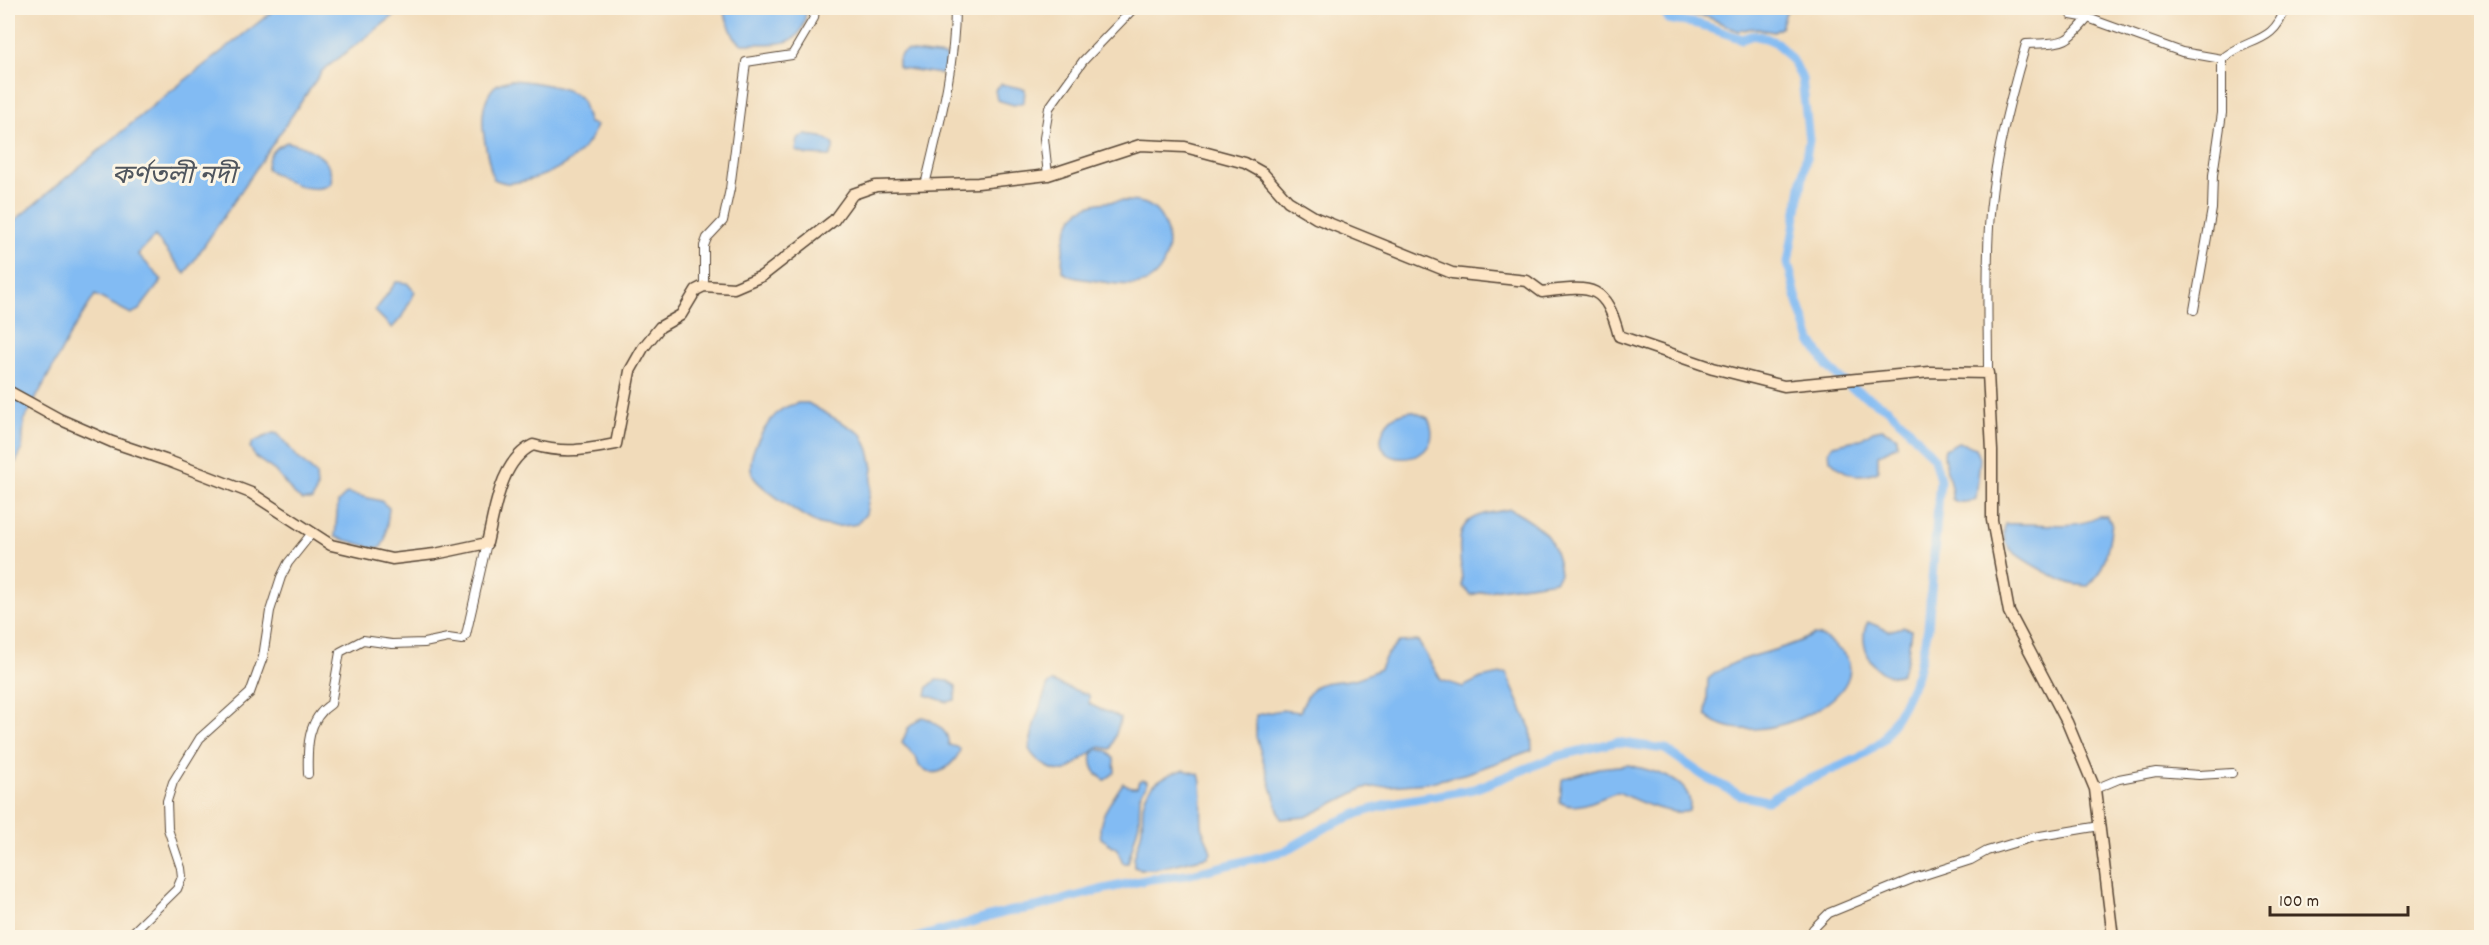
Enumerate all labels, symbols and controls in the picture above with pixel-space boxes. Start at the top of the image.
water label: কর্ণতলী নদী [112,159,241,196]
scale bar [2270,879,2408,917]
text: 100 m [2279,890,2319,915]

